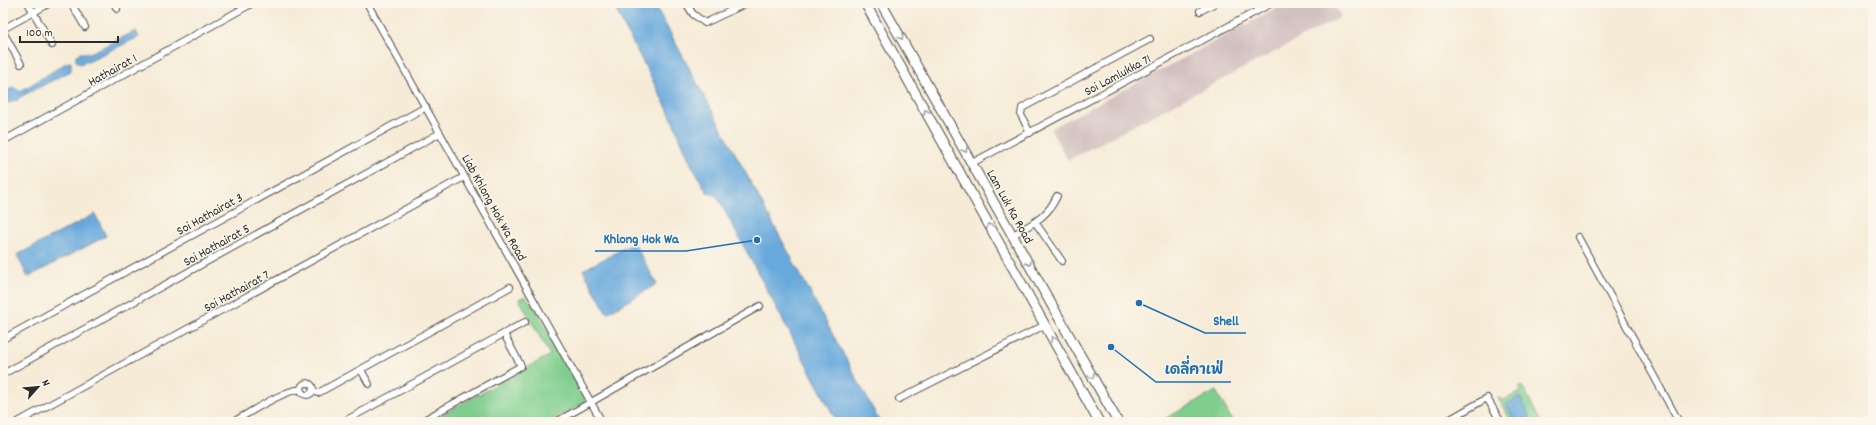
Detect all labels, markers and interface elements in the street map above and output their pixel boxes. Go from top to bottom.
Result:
scale bar [20,18,118,44]
text: 100 m [26,25,53,42]
one-way arrow [896,33,903,40]
street label: Hathairat 1 [85,50,141,92]
street label: Soi Lamlukka 71 [1081,51,1155,102]
one-way arrow [923,109,930,116]
one-way arrow [960,146,967,153]
street label: Liab Khlong Hok Wa Road [456,151,530,265]
street label: Lam Luk Ka Road [981,167,1037,248]
street label: Soi Hathairat 3 [174,189,247,241]
street label: Soi Hathairat 5 [180,220,254,272]
one-way arrow [986,222,994,230]
callout: Khlong Hok Wa [595,225,686,251]
text: Khlong Hok Wa [603,230,680,250]
one-way arrow [1024,259,1031,266]
street label: Soi Hathairat 7 [201,266,274,318]
callout: Shell [1205,307,1246,333]
text: Shell [1213,312,1239,332]
one-way arrow [1050,336,1057,343]
text: เดลี่คาเฟ่ [1165,355,1223,381]
callout: เดลี่คาเฟ่ [1156,356,1231,382]
north arrow [18,367,58,407]
one-way arrow [1088,372,1095,379]
text: N [37,377,54,390]

